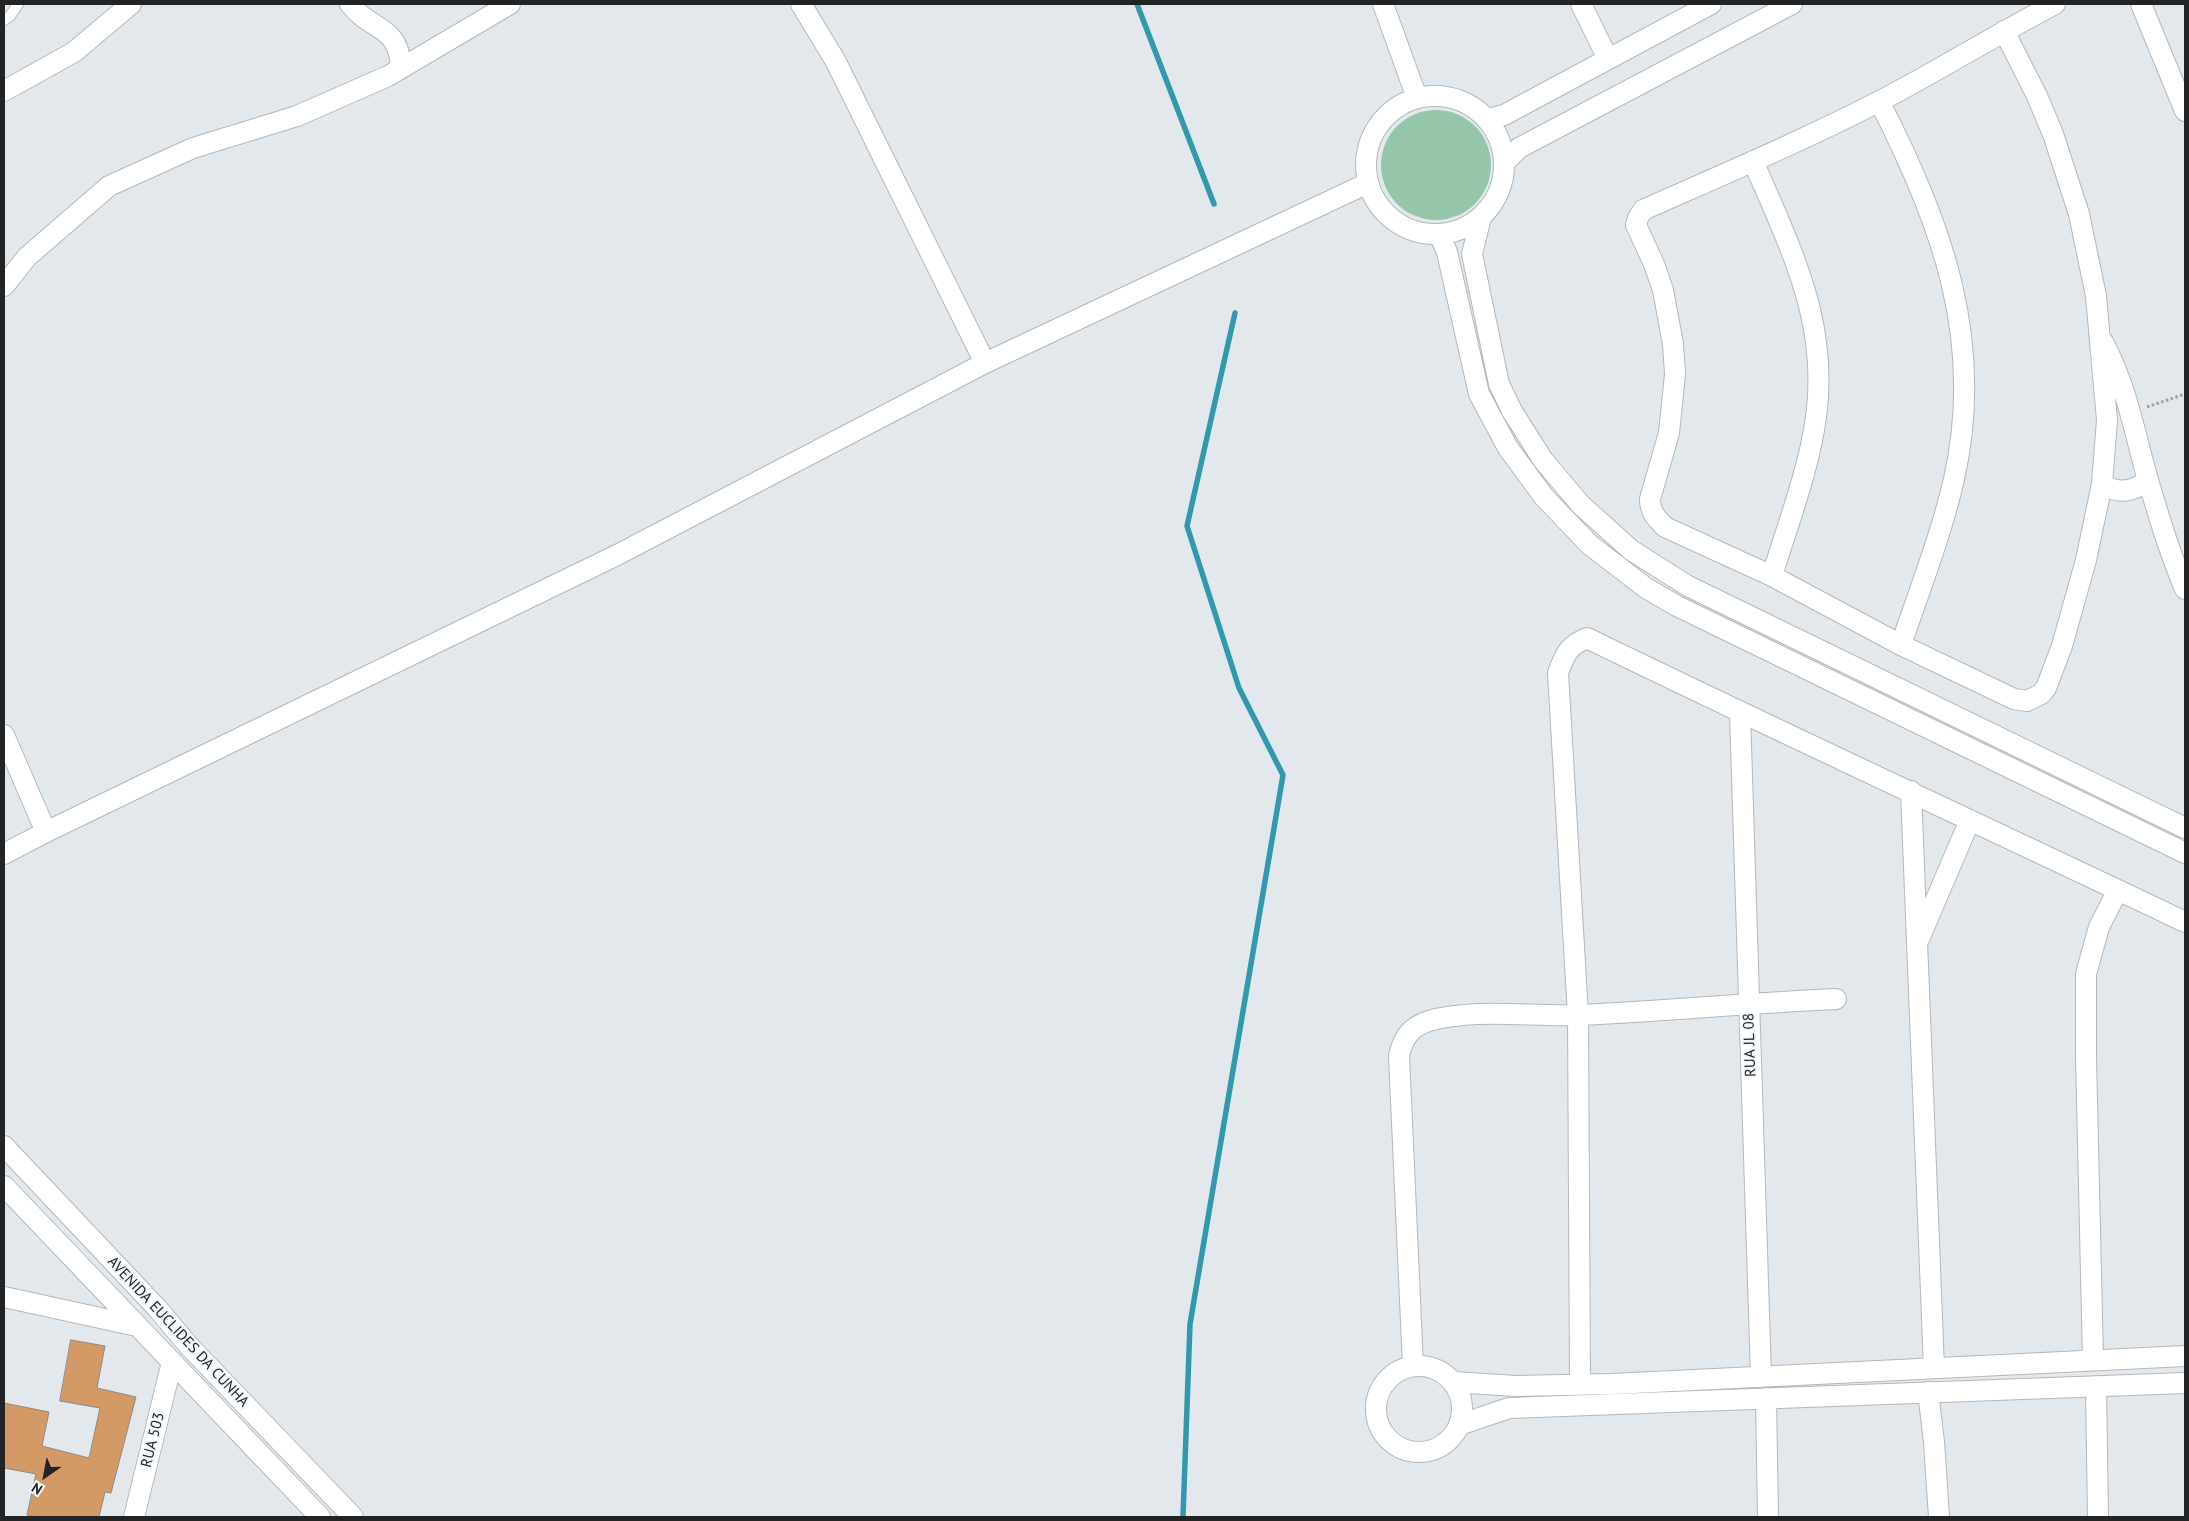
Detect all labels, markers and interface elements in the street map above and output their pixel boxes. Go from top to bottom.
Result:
street label: RUA JL 08 [1740,1013,1760,1077]
street label: AVENIDA EUCLIDES DA CUNHA [104,1253,252,1411]
street label: RUA 503 [137,1411,169,1469]
north arrow [20,1451,70,1501]
text: N [28,1479,46,1499]

